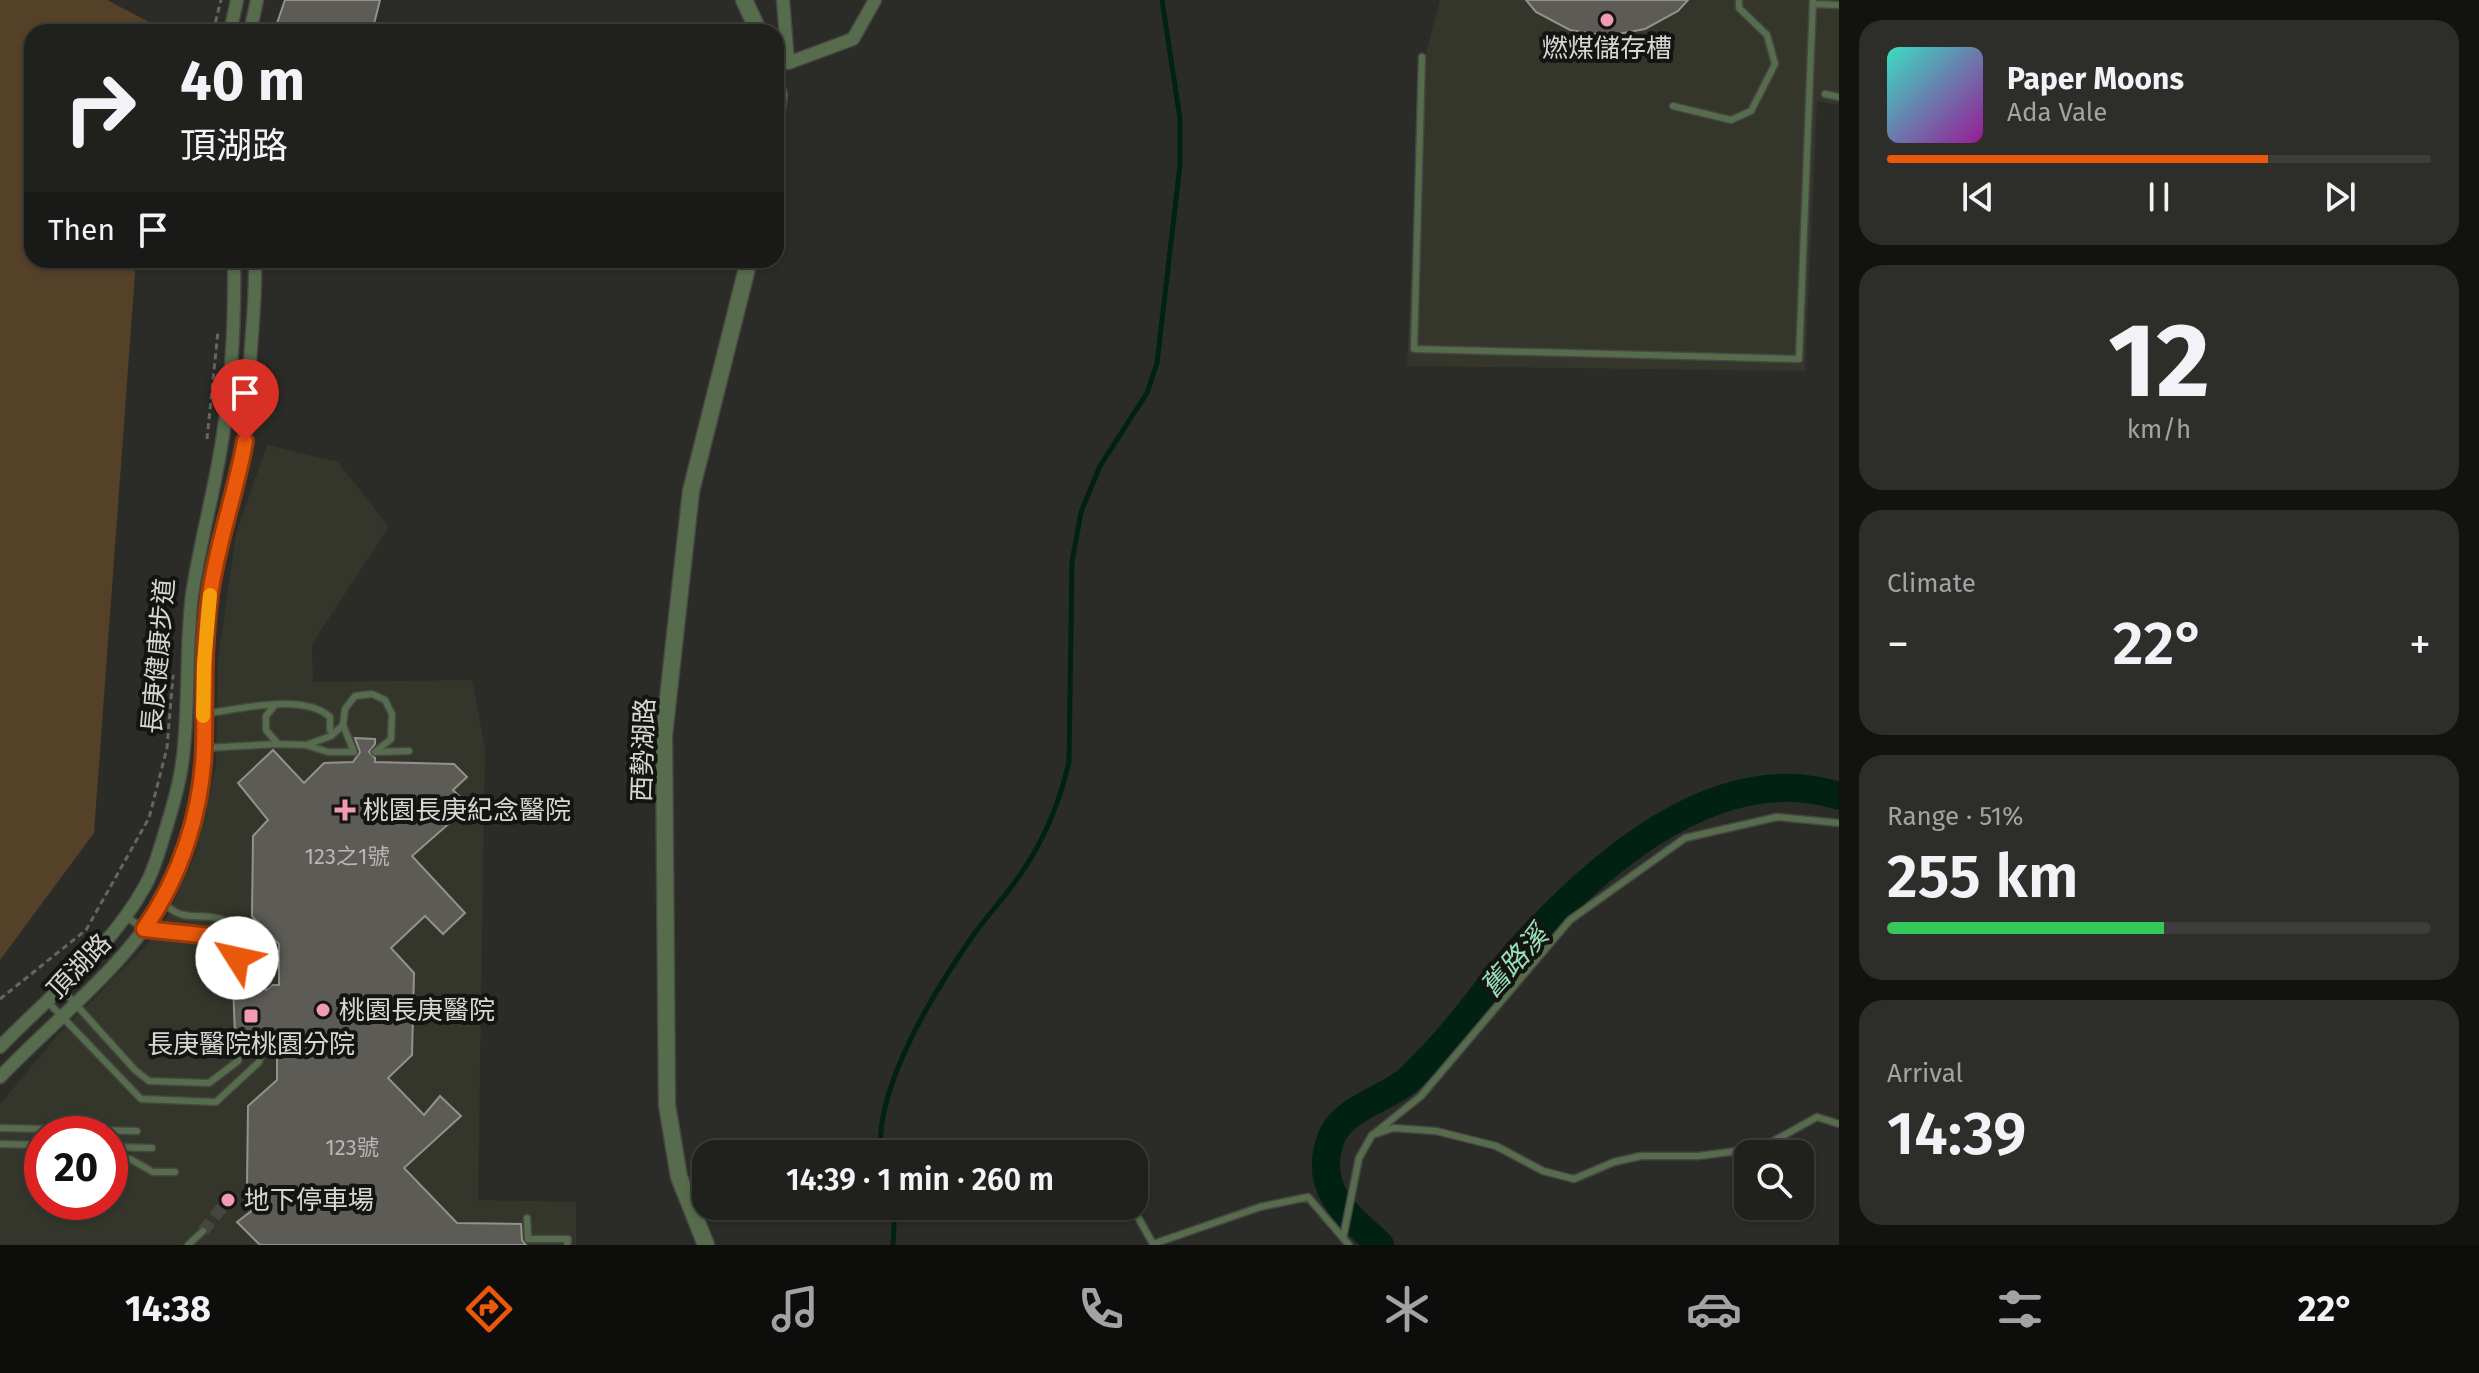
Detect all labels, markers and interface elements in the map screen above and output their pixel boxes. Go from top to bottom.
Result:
marker: 燃煤儲存槽 [1598,11,1616,29]
place label: 燃煤儲存槽 [1542,33,1672,64]
text: 40 m [180,48,305,115]
icon: right [48,56,152,160]
text: Paper Moons [2007,61,2184,97]
text: Ada Vale [2007,97,2107,128]
text: 頂湖路 [180,124,288,168]
icon: previous [1956,175,2000,219]
icon: pause [2137,175,2181,219]
icon: next [2318,175,2362,219]
icon: arrive [131,208,175,252]
text: Then [48,212,115,248]
text: 12 [2108,299,2210,424]
pin [211,359,279,441]
icon: arrive [223,371,267,415]
text: km/h [2127,414,2191,445]
text: Climate [1887,568,1976,599]
street label: 長庚健康步道 [136,577,181,735]
text: 22° [2113,608,2205,680]
text: − [1887,618,1909,671]
text: + [2409,618,2431,671]
street label: 西勢湖路 [626,698,661,803]
place label: 桃園長庚紀念醫院 [363,795,571,826]
marker: 桃園長庚紀念醫院 [334,799,356,821]
text: Range · 51% [1887,801,2024,832]
text: 255 km [1887,841,2079,913]
house number: 123之1號 [305,843,389,870]
position arrow [195,916,279,1000]
water label: 舊路溪 [1474,916,1557,1004]
street label: 頂湖路 [41,928,118,1005]
place label: 桃園長庚醫院 [339,995,495,1026]
marker: 桃園長庚醫院 [314,1001,332,1019]
marker: 長庚醫院桃園分院 [242,1007,260,1025]
place label: 長庚醫院桃園分院 [147,1029,355,1060]
text: Arrival [1887,1058,1963,1089]
text: 14:39 [1887,1098,2026,1170]
speed limit sign: 20 [24,1116,128,1220]
house number: 123號 [325,1134,379,1161]
map controls [1734,1140,1814,1220]
button: search [1734,1140,1814,1220]
text: 14:39 · 1 min · 260 m [786,1162,1054,1198]
place label: 地下停車場 [244,1185,374,1216]
marker: 地下停車場 [219,1191,237,1209]
icon: directions [461,1281,517,1337]
icon: music [767,1281,823,1337]
icon: phone [1073,1281,1129,1337]
icon: climate [1379,1281,1435,1337]
icon: car [1686,1281,1742,1337]
icon: filters [1992,1281,2048,1337]
text: 14:38 [125,1287,211,1331]
text: 22° [2298,1287,2354,1331]

